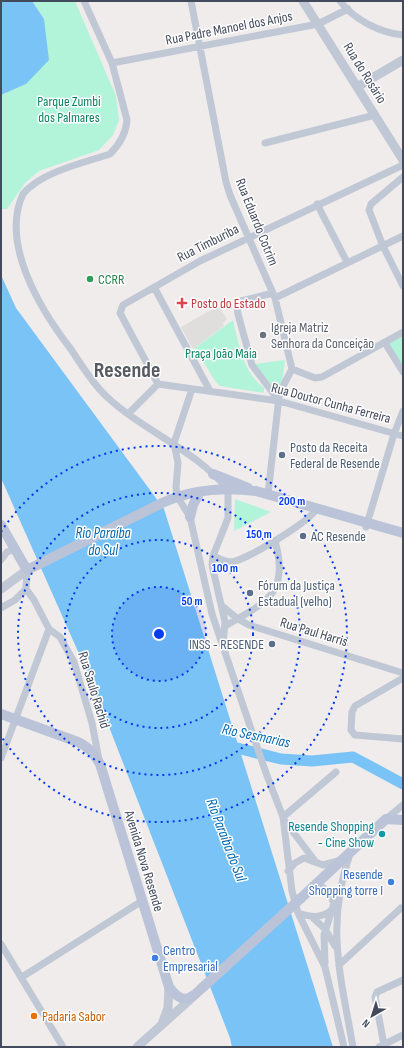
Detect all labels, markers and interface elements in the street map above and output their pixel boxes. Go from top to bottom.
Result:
street label: Rua Padre Manoel dos Anjos [164,7,294,49]
street label: Rua do Rosário [340,39,391,107]
park label: Parque Zumbi dos Palmares [37,93,101,126]
street label: Rua Eduardo Cotrim [232,176,282,268]
street label: Rua Timburiba [174,220,242,266]
place label: CCRR [98,271,125,288]
marker: CCRR [85,274,95,284]
place label: Posto do Estado [191,295,266,312]
marker: Posto do Estado [176,297,188,309]
place label: Igreja Matriz Senhora da Conceição [271,319,374,352]
marker: Igreja Matriz Senhora da Conceição [258,330,268,340]
park label: Praça João Maia [185,345,257,362]
district label: Resende [94,357,160,384]
street label: Rua Doutor Cunha Ferreira [269,379,393,427]
place label: Posto da Receita Federal de Resende [290,439,380,472]
marker: Posto da Receita Federal de Resende [277,450,287,460]
text: 200 m [279,494,305,509]
water label: Rio Paraíba do Sul [75,524,131,560]
text: 150 m [246,527,272,542]
place label: AC Resende [310,528,366,545]
marker: AC Resende [298,531,308,541]
text: 100 m [212,561,238,576]
place label: Fórum da Justiça Estadual (velho) [258,577,335,610]
marker: Fórum da Justiça Estadual (velho) [245,588,255,598]
text: 50 m [182,594,202,609]
street label: Rua Paul Harris [278,614,350,650]
centre of rings [152,627,166,641]
place label: INSS - RESENDE [189,636,264,653]
marker: INSS - RESENDE [267,639,277,649]
street label: Rua Saulo Rachid [74,649,114,731]
water label: Rio Sesmarias [220,720,293,753]
water label: Rio Paraíba do Sul [201,796,251,885]
street label: Avenida Nova Resende [120,808,167,913]
place label: Resende Shopping - Cine Show [288,818,374,851]
marker: Resende Shopping - Cine Show [377,829,387,839]
place label: Resende Shopping torre I [309,866,383,899]
marker: Resende Shopping torre I [386,877,396,887]
place label: Centro Empresarial [163,942,218,975]
marker: Centro Empresarial [150,953,160,963]
north arrow [352,996,392,1036]
place label: Padaria Sabor [42,1008,106,1025]
marker: Padaria Sabor [29,1011,39,1021]
text: N [360,1016,372,1030]

